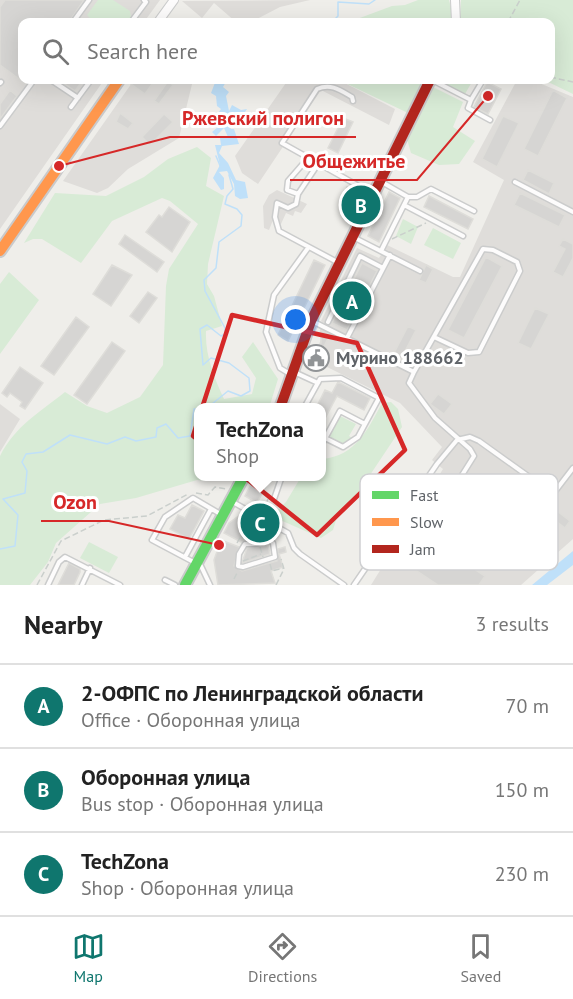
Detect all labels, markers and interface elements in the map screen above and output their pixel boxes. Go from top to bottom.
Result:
search box [18,18,555,84]
icon: search [39,35,72,68]
text: Search here [87,37,198,65]
callout: Ржевский полигон [170,99,356,137]
text: Ржевский полигон [182,105,344,131]
callout: Общежитье [290,142,417,180]
text: Общежитье [303,148,405,174]
pin: B [342,182,380,228]
pin: A [332,278,372,324]
your location [281,305,310,334]
public building icon: Мурино 188662 [301,343,331,373]
place label: Мурино 188662 [336,346,464,369]
popup [194,403,326,481]
text: TechZona [216,415,304,443]
text: Shop [216,443,259,469]
legend [360,474,558,570]
callout: Ozon [41,483,109,521]
text: Fast [410,485,439,505]
text: Ozon [53,489,97,515]
pin: C [240,500,280,546]
text: Slow [410,512,444,532]
text: Jam [409,539,436,559]
text: Nearby [24,608,102,641]
text: 3 results [476,611,549,637]
text: 2-ОФПС по Ленинградской области [81,679,424,707]
text: A [37,693,50,719]
text: 70 m [506,693,549,719]
text: Office · Оборонная улица [81,707,301,733]
text: Оборонная улица [81,763,250,791]
text: B [38,777,49,803]
text: 150 m [495,777,549,803]
text: Bus stop · Оборонная улица [81,791,324,817]
text: TechZona [81,847,169,875]
text: C [38,861,49,887]
text: 230 m [495,861,549,887]
text: Shop · Оборонная улица [81,875,294,901]
tab: Map [72,930,105,986]
tab: Directions [248,930,317,986]
tab: Saved [461,930,501,986]

